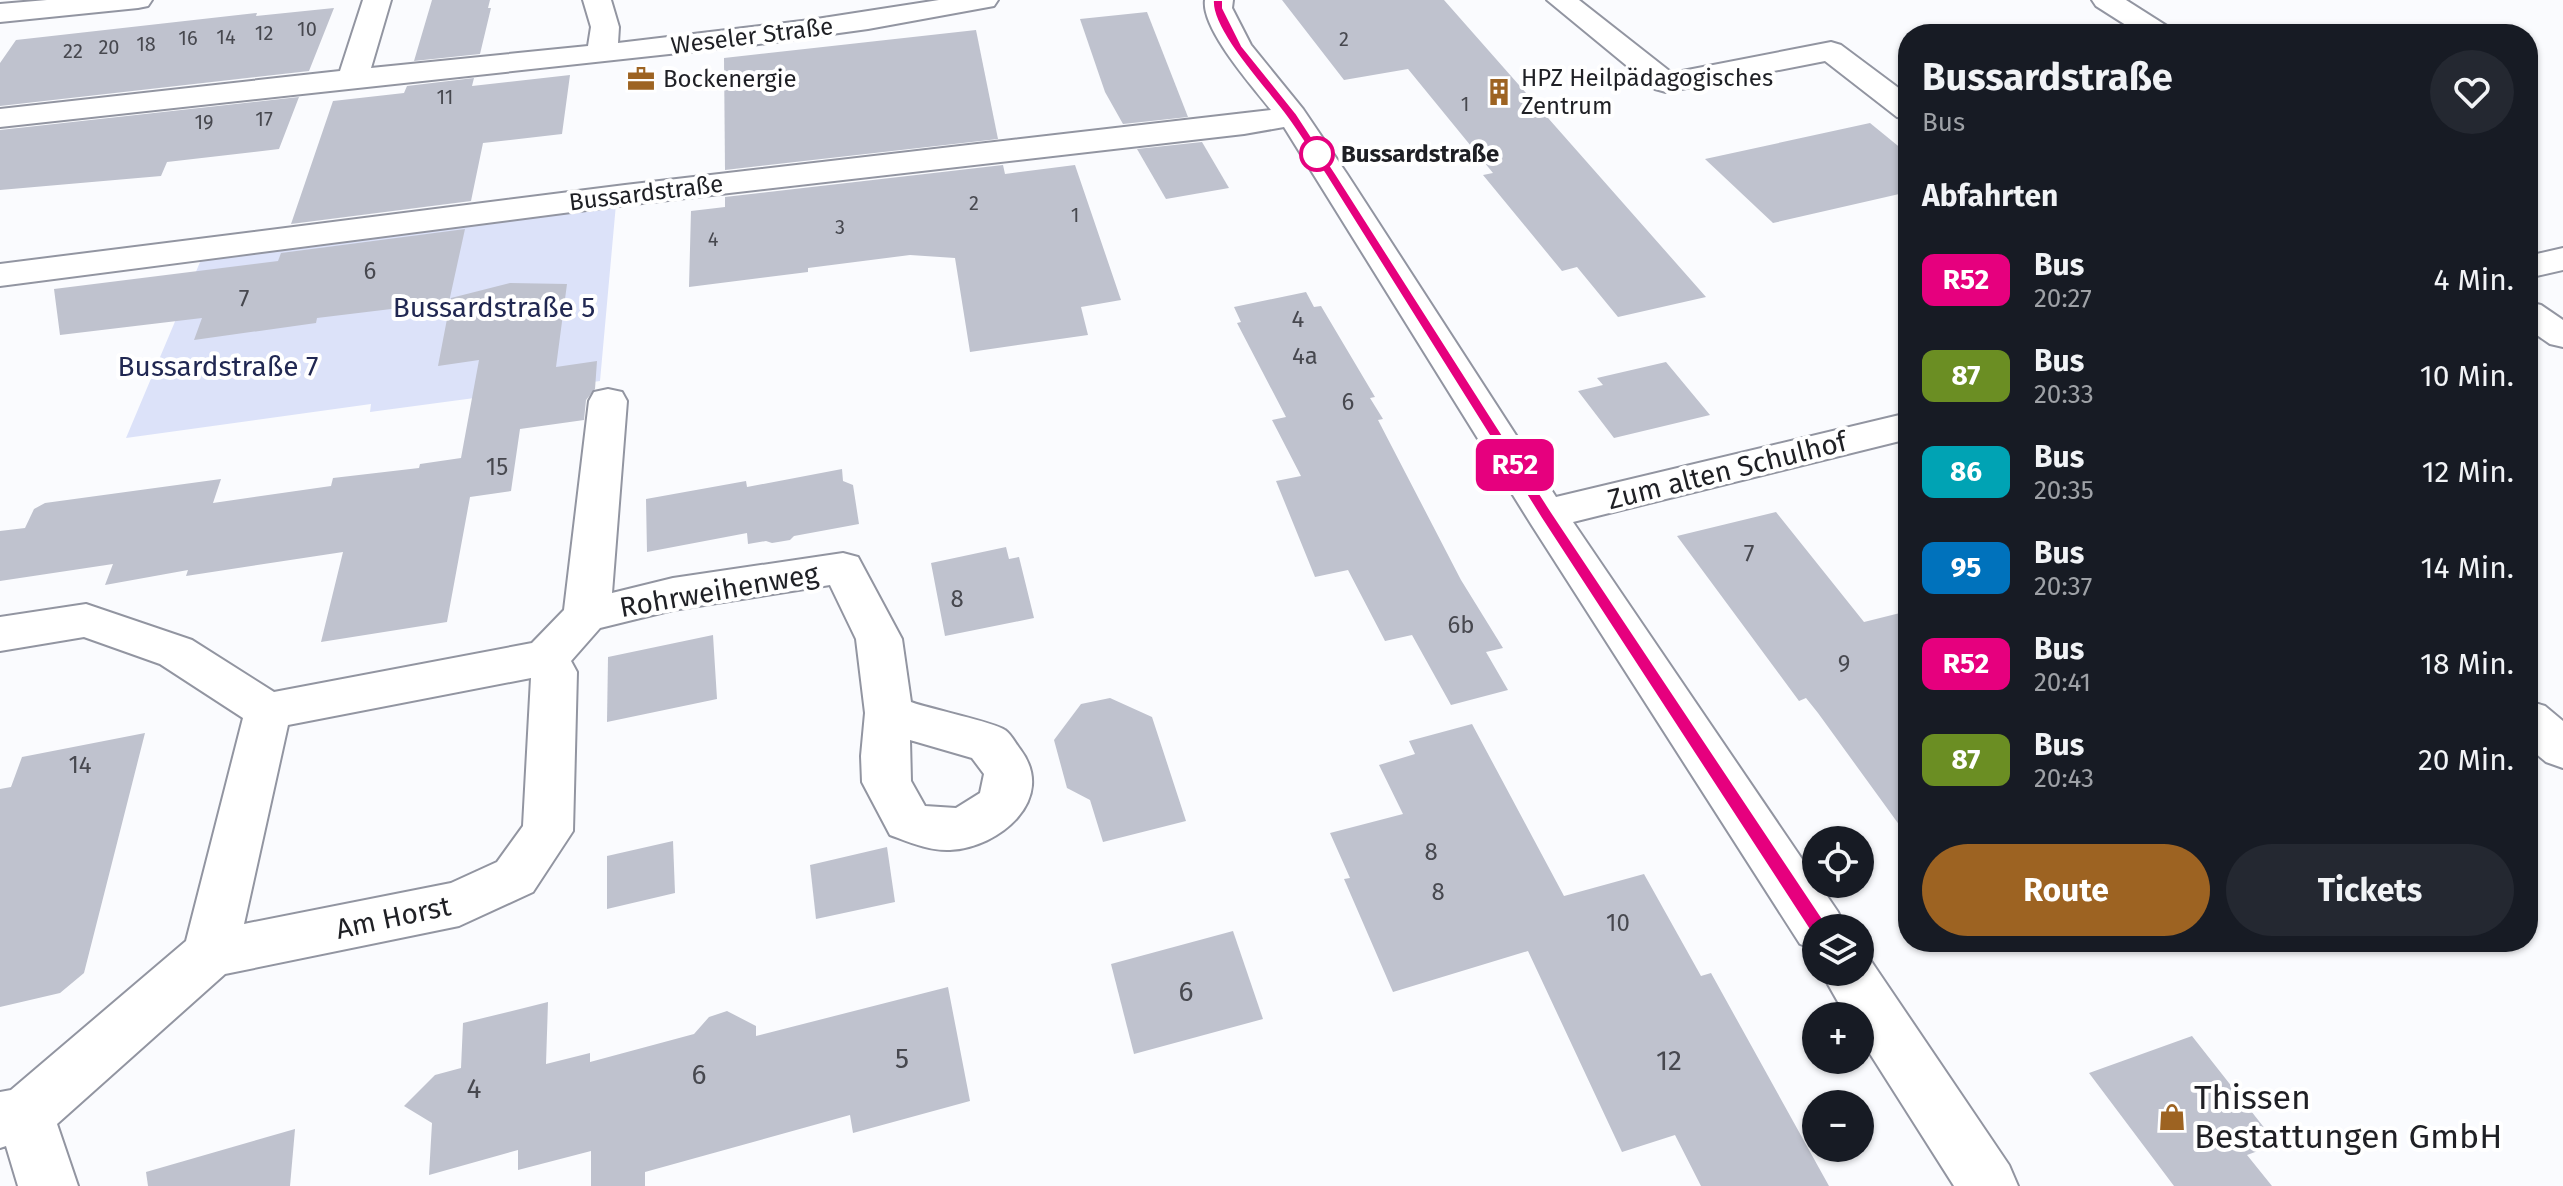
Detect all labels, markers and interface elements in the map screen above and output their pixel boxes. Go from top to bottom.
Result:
street label: Weseler Straße [669,12,835,60]
house number: 10 [297,17,317,41]
house number: 12 [255,21,273,45]
house number: 14 [216,25,236,49]
house number: 16 [178,26,198,50]
house number: 2 [1339,27,1349,51]
house number: 18 [136,32,156,56]
house number: 20 [98,35,120,59]
house number: 22 [63,39,83,63]
button: heart [2430,50,2514,134]
text: Bussardstraße [1922,54,2173,100]
office icon: Bockenergie [626,64,656,94]
place label: HPZ Heilpädagogisches Zentrum [1521,64,1773,120]
place label: Bockenergie [663,65,797,93]
building icon: HPZ Heilpädagogisches Zentrum [1484,77,1514,107]
house number: 11 [436,85,454,109]
house number: 1 [1461,92,1469,116]
house number: 17 [255,107,273,131]
text: Bus [1922,107,1965,138]
house number: 19 [194,110,214,134]
marker: Bussardstraße [1300,137,1334,171]
place label: Bussardstraße [1341,140,1499,168]
street label: Bussardstraße [567,170,725,216]
text: Abfahrten [1922,178,2058,214]
house number: 2 [969,191,979,215]
house number: 1 [1071,203,1079,227]
house number: 3 [835,215,845,239]
house number: 4 [708,227,719,251]
text: Bus [2034,247,2084,283]
house number: 6 [364,257,376,285]
text: 4 Min. [2434,262,2514,298]
text: R52 [1943,263,1989,296]
text: 20:27 [2034,283,2092,314]
house number: 7 [239,285,249,313]
park label: Bussardstraße 5 [393,291,595,324]
house number: 4 [1292,305,1305,333]
house number: 4a [1292,342,1318,370]
text: Bus [2034,343,2084,379]
park label: Bussardstraße 7 [118,350,318,383]
text: 10 Min. [2420,358,2514,394]
text: 87 [1952,359,1980,392]
text: 20:33 [2034,379,2094,410]
house number: 6 [1342,388,1354,416]
street label: Zum alten Schulhof [1604,424,1853,516]
line badge: R52 [1469,439,1561,491]
text: Bus [2034,439,2084,475]
text: R52 [1492,448,1538,481]
house number: 15 [486,453,508,481]
text: 12 Min. [2422,454,2514,490]
text: 86 [1950,455,1982,488]
text: 20:35 [2034,475,2094,506]
text: Bus [2034,535,2084,571]
house number: 7 [1744,540,1754,568]
text: 14 Min. [2421,550,2514,586]
text: 95 [1951,551,1981,584]
street label: Rohrweihenweg [617,557,822,624]
text: 20:37 [2034,571,2092,602]
house number: 8 [950,585,964,613]
house number: 6b [1447,611,1475,639]
text: Bus [2034,631,2084,667]
text: 18 Min. [2420,646,2514,682]
text: R52 [1943,647,1989,680]
house number: 9 [1838,650,1850,678]
text: 20:41 [2034,667,2091,698]
text: Bus [2034,727,2084,763]
text: 20 Min. [2418,742,2514,778]
text: 87 [1952,743,1980,776]
house number: 14 [68,751,92,779]
text: 20:43 [2034,763,2094,794]
map controls [1802,826,1874,1162]
button: locate [1802,826,1874,898]
house number: 8 [1424,838,1438,866]
button: Route [1922,844,2210,936]
button: Tickets [2226,844,2514,936]
house number: 8 [1431,878,1445,906]
street label: Am Horst [333,889,454,946]
house number: 10 [1606,909,1630,937]
button: layers [1802,914,1874,986]
house number: 6 [1179,975,1193,1008]
button: + [1802,1002,1874,1074]
house number: 5 [895,1042,909,1075]
house number: 12 [1656,1044,1682,1077]
house number: 6 [692,1058,706,1091]
house number: 4 [467,1072,482,1105]
place label: Thissen Bestattungen GmbH [2194,1077,2502,1157]
button: − [1802,1090,1874,1162]
shop icon: Thissen Bestattungen GmbH [2157,1102,2187,1132]

